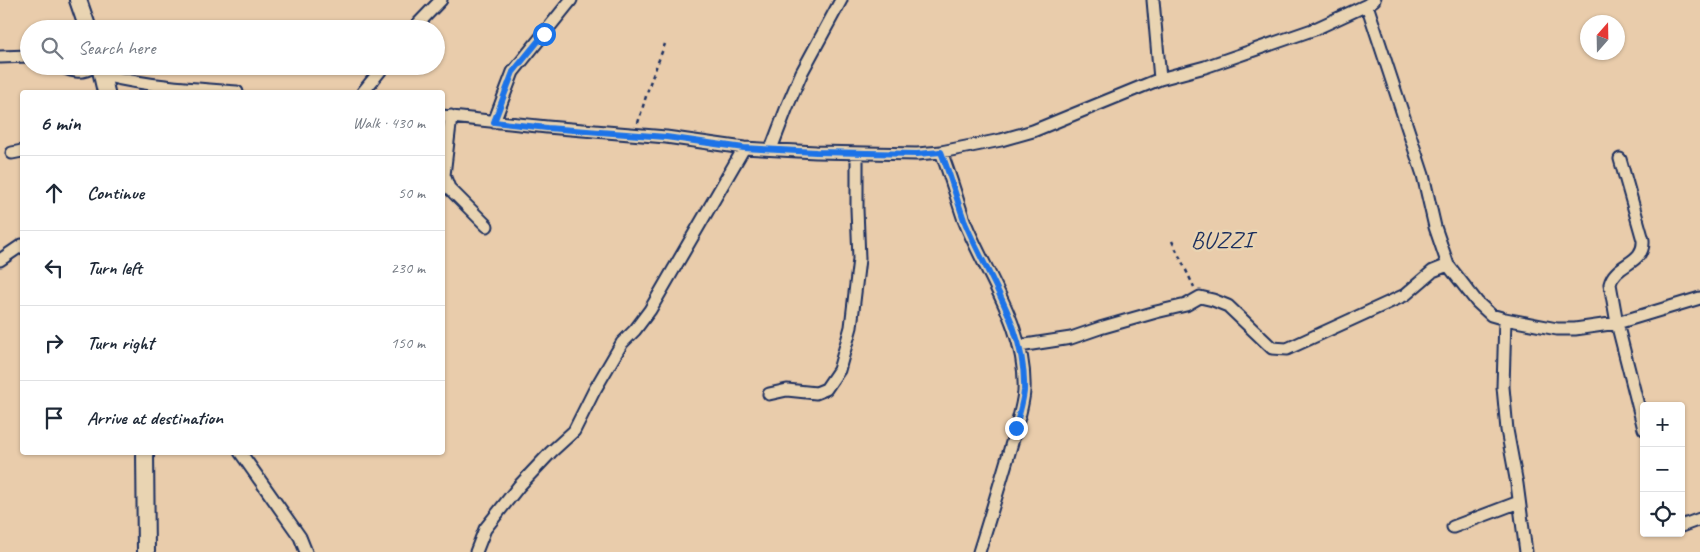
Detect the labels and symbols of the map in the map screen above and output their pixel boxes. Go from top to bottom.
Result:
north arrow [1580,15,1625,60]
route start [533,23,556,46]
district label: BUZZI [1191,225,1258,255]
route end [1005,417,1028,440]

